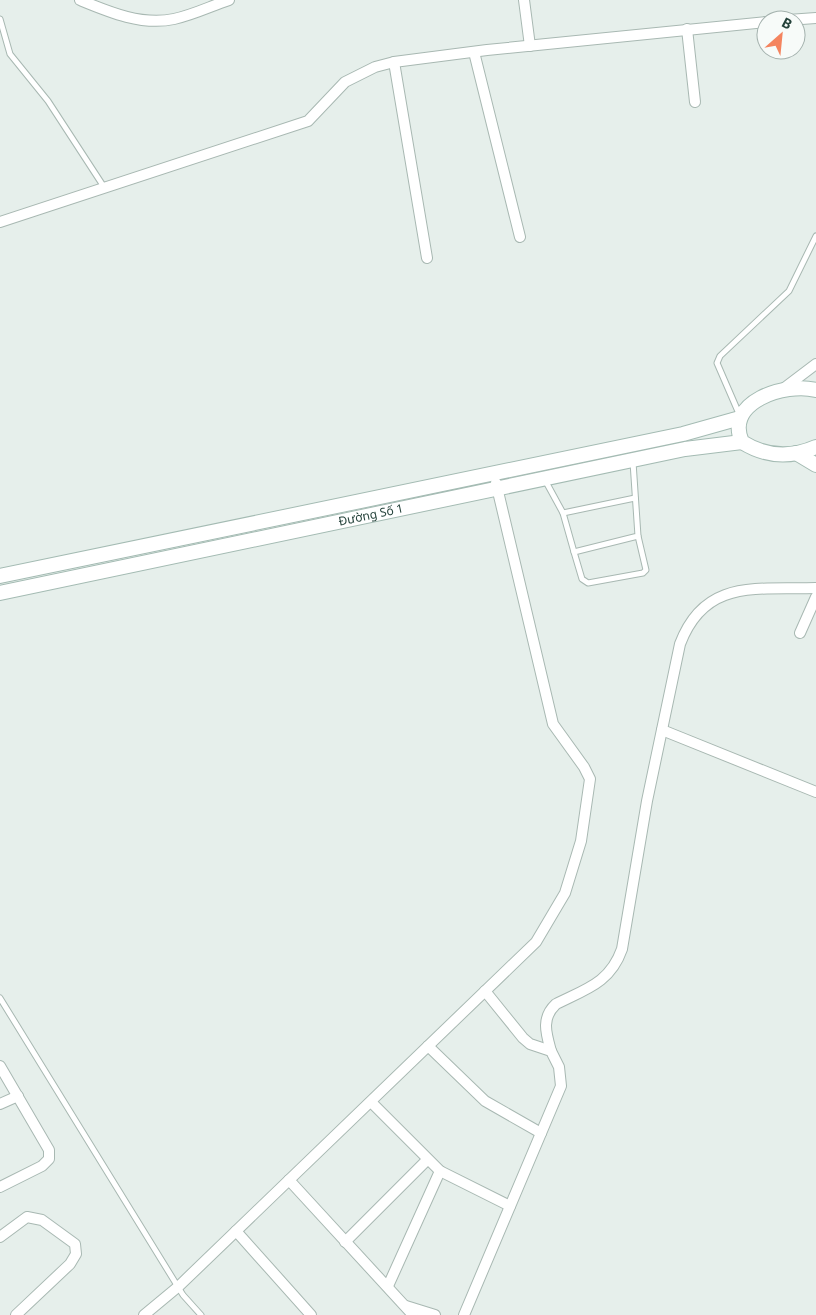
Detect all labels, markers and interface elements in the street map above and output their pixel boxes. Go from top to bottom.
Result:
north arrow [756,10,806,60]
text: B [779,12,796,34]
street label: Đường Số 1 [337,499,405,530]

